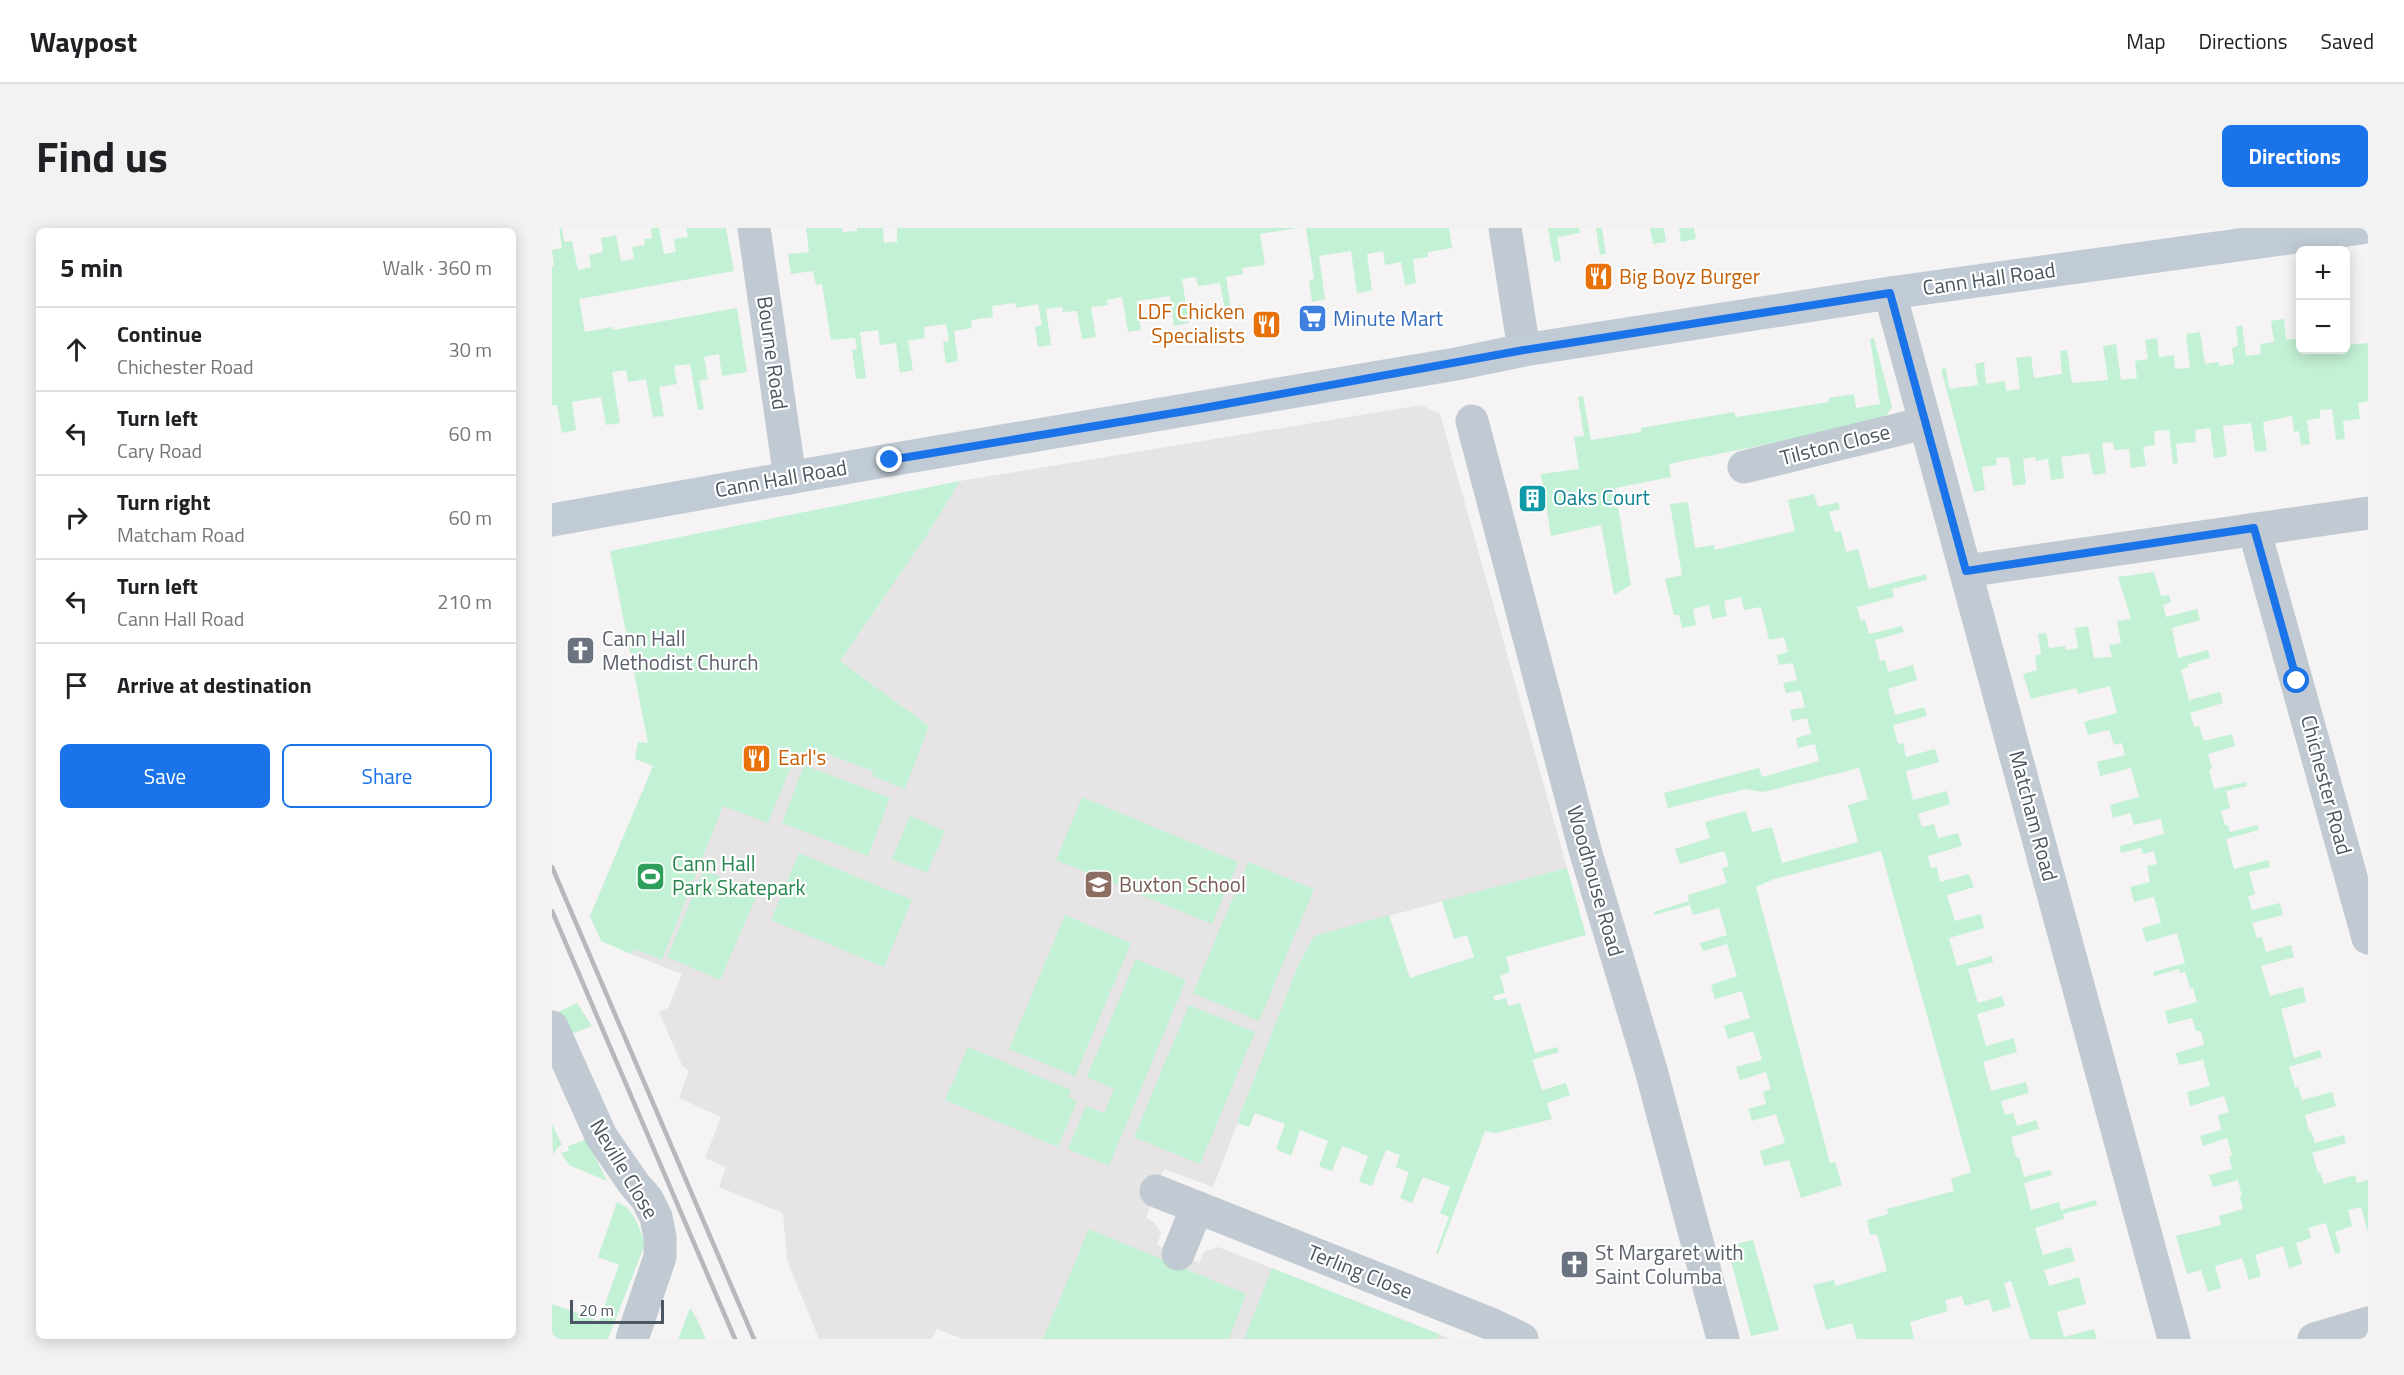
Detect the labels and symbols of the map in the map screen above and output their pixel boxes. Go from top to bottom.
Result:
street label: Cann Hall Road [1920,253,2057,303]
place label: Big Boyz Burger [1619,260,1760,292]
restaurant icon: Big Boyz Burger [1582,261,1614,293]
street label: Bourne Road [749,294,797,412]
place label: LDF Chicken Specialists [1138,295,1245,351]
place label: Minute Mart [1333,302,1444,334]
supermarket icon: Minute Mart [1296,303,1328,335]
restaurant icon: LDF Chicken Specialists [1250,308,1282,340]
street label: Tilston Close [1776,415,1893,473]
route end [876,446,902,472]
street label: Cann Hall Road [712,451,849,505]
place label: Oaks Court [1553,481,1651,513]
building icon: Oaks Court [1516,482,1548,514]
place label: Cann Hall Methodist Church [602,622,759,678]
church icon: Cann Hall Methodist Church [565,635,597,667]
route start [2283,667,2309,693]
street label: Chichester Road [2293,711,2361,858]
place label: Earl's [778,741,826,773]
restaurant icon: Earl's [741,742,773,774]
street label: Matcham Road [2001,747,2067,885]
street label: Woodhouse Road [1559,802,1633,960]
place label: Cann Hall Park Skatepark [672,847,806,903]
sports icon: Cann Hall Park Skatepark [635,860,667,892]
place label: Buxton School [1119,868,1246,900]
school or university icon: Buxton School [1082,869,1114,901]
street label: Neville Close [582,1112,667,1225]
street label: Terling Close [1303,1235,1418,1307]
place label: St Margaret with Saint Columba [1595,1236,1744,1292]
church icon: St Margaret with Saint Columba [1558,1249,1590,1281]
scale bar [570,1297,664,1324]

